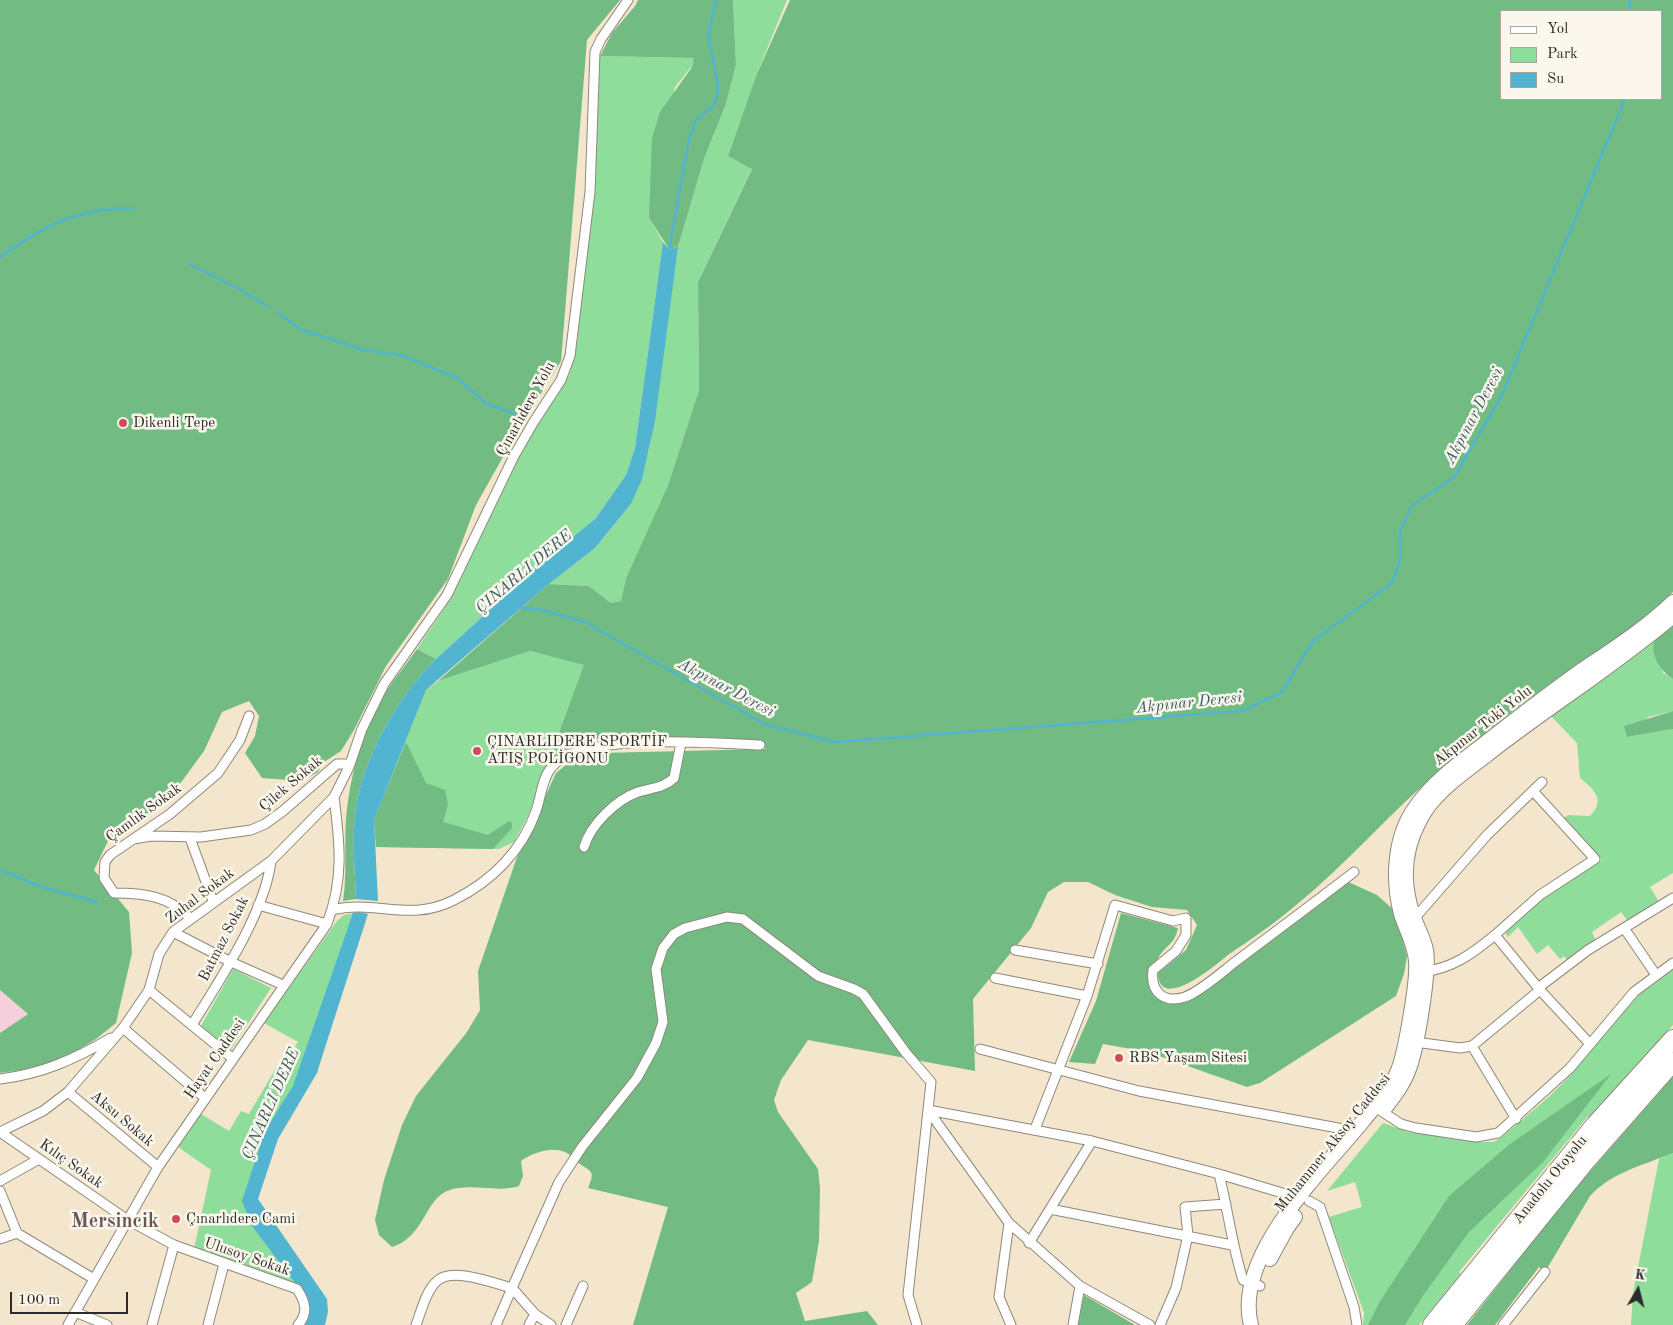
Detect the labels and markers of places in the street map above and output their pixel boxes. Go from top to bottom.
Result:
place label: Dikenli Tepe [133,414,215,432]
marker: Dikenli Tepe [117,417,129,429]
place label: ÇINARLIDERE SPORTİF ATIŞ POLİGONU [487,733,667,768]
marker: ÇINARLIDERE SPORTİF ATIŞ POLİGONU [471,745,483,757]
place label: RBS Yaşam Sitesi [1129,1049,1247,1067]
marker: RBS Yaşam Sitesi [1113,1052,1125,1064]
place label: Çınarlıdere Cami [186,1210,295,1228]
marker: Çınarlıdere Cami [170,1213,182,1225]

